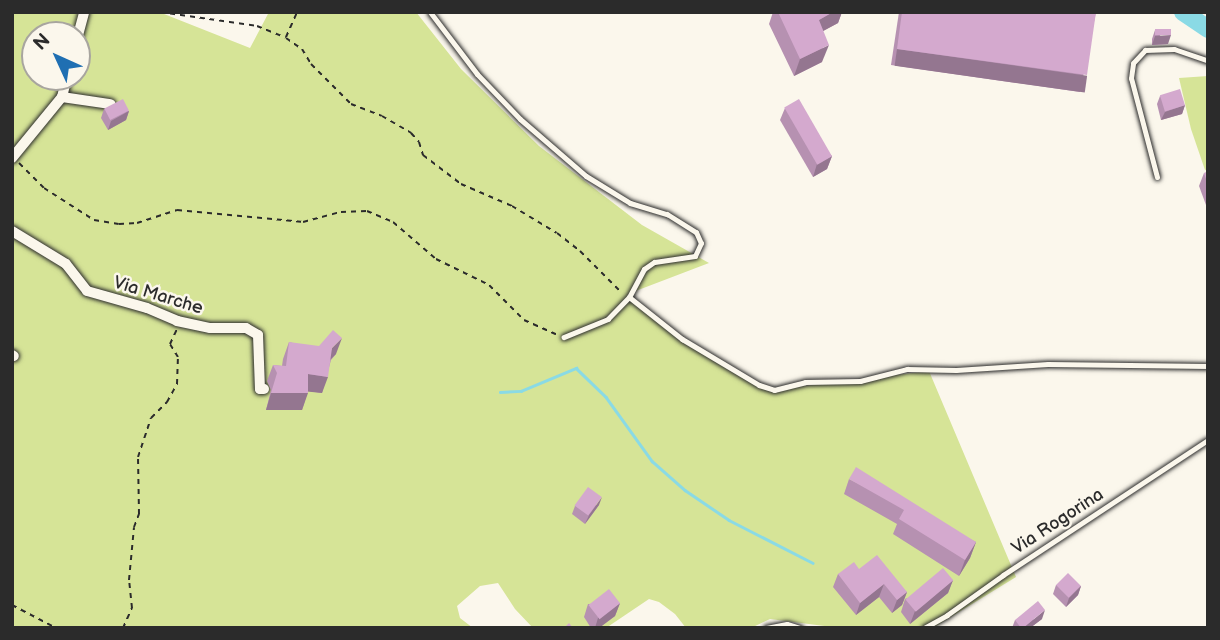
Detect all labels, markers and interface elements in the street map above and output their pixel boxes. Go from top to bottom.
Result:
north arrow [21,21,91,91]
text: N [29,29,55,55]
street label: Via Marche [111,272,205,320]
street label: Via Rogorina [1008,484,1108,560]

